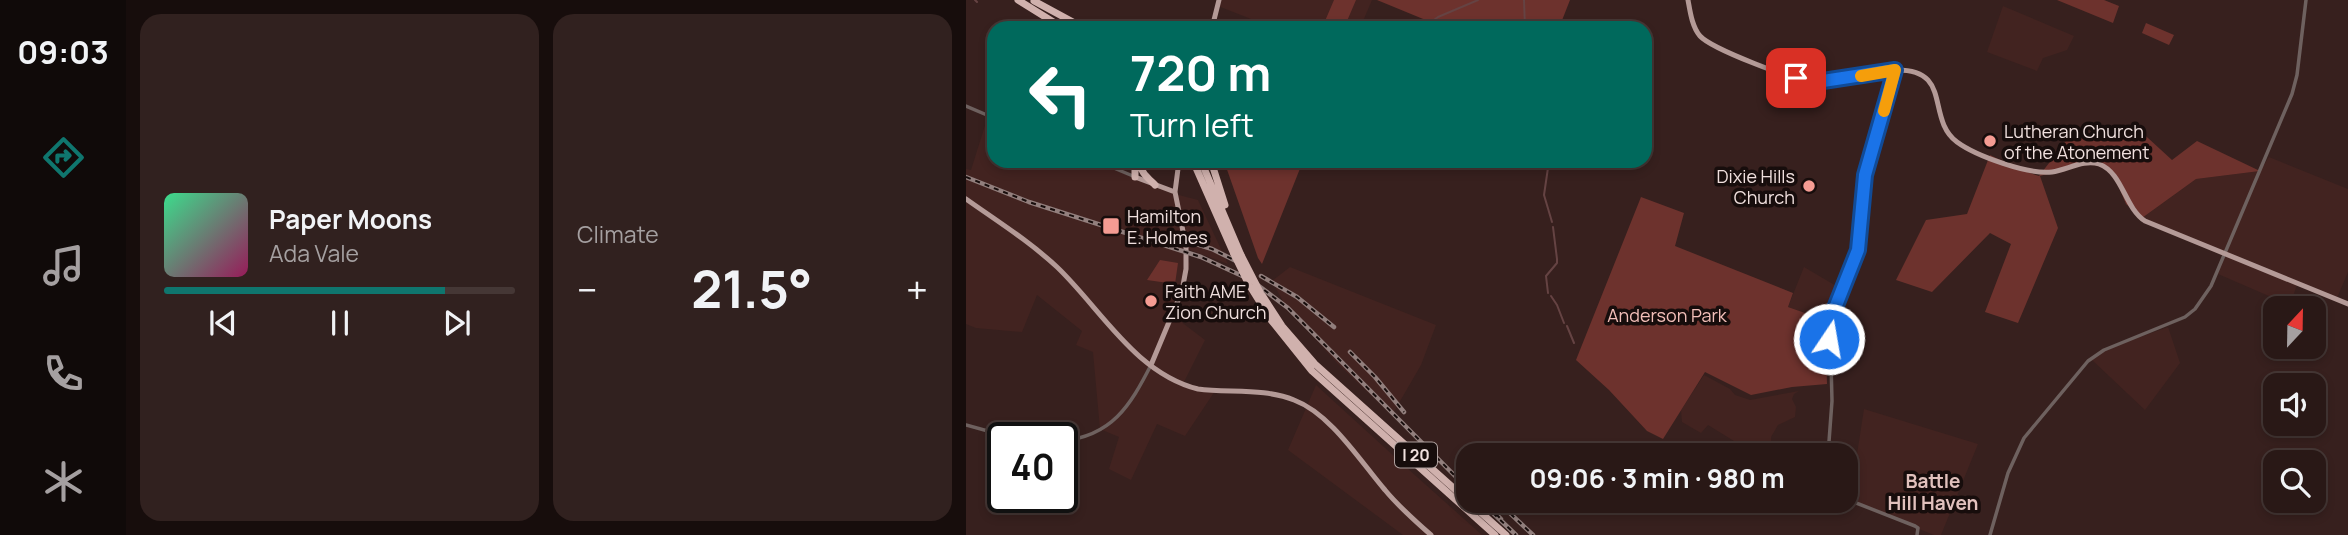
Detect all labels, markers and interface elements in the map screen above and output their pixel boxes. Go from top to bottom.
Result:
text: 09:03 [17,30,109,74]
text: 720 m [1130,39,1271,106]
pin [1766,48,1826,108]
icon: left [1015,49,1106,140]
icon: arrive [1777,59,1815,97]
text: Turn left [1130,103,1254,147]
place label: Lutheran Church of the Atonement [2004,119,2149,164]
icon: directions [39,133,88,182]
marker: Lutheran Church of the Atonement [1982,133,1998,149]
place label: Dixie Hills Church [1717,164,1795,209]
marker: Dixie Hills Church [1801,178,1817,194]
text: Paper Moons [269,201,432,237]
place label: Hamilton E. Holmes [1127,204,1208,249]
marker: Hamilton E. Holmes [1101,216,1121,236]
text: Climate [577,218,659,250]
text: Ada Vale [269,237,359,269]
icon: music [39,241,88,290]
text: 21.5° [691,253,812,324]
text: − [577,263,598,315]
text: + [906,263,928,315]
place label: Faith AME Zion Church [1165,279,1266,324]
marker: Faith AME Zion Church [1143,293,1159,309]
north arrow [2263,296,2326,359]
map controls [2263,296,2326,513]
position arrow [1792,302,1866,376]
park label: Anderson Park [1607,303,1728,327]
icon: previous [204,304,242,342]
icon: pause [321,304,359,342]
icon: next [438,304,476,342]
icon: phone [39,349,88,398]
button: sound [2263,373,2326,436]
speed limit sign: 40 [987,422,1078,513]
road number: I 20 [1395,442,1437,468]
button: search [2263,450,2326,513]
icon: climate [39,457,88,506]
text: 09:06 · 3 min · 980 m [1529,460,1785,496]
district label: Battle Hill Haven [1888,468,1978,516]

